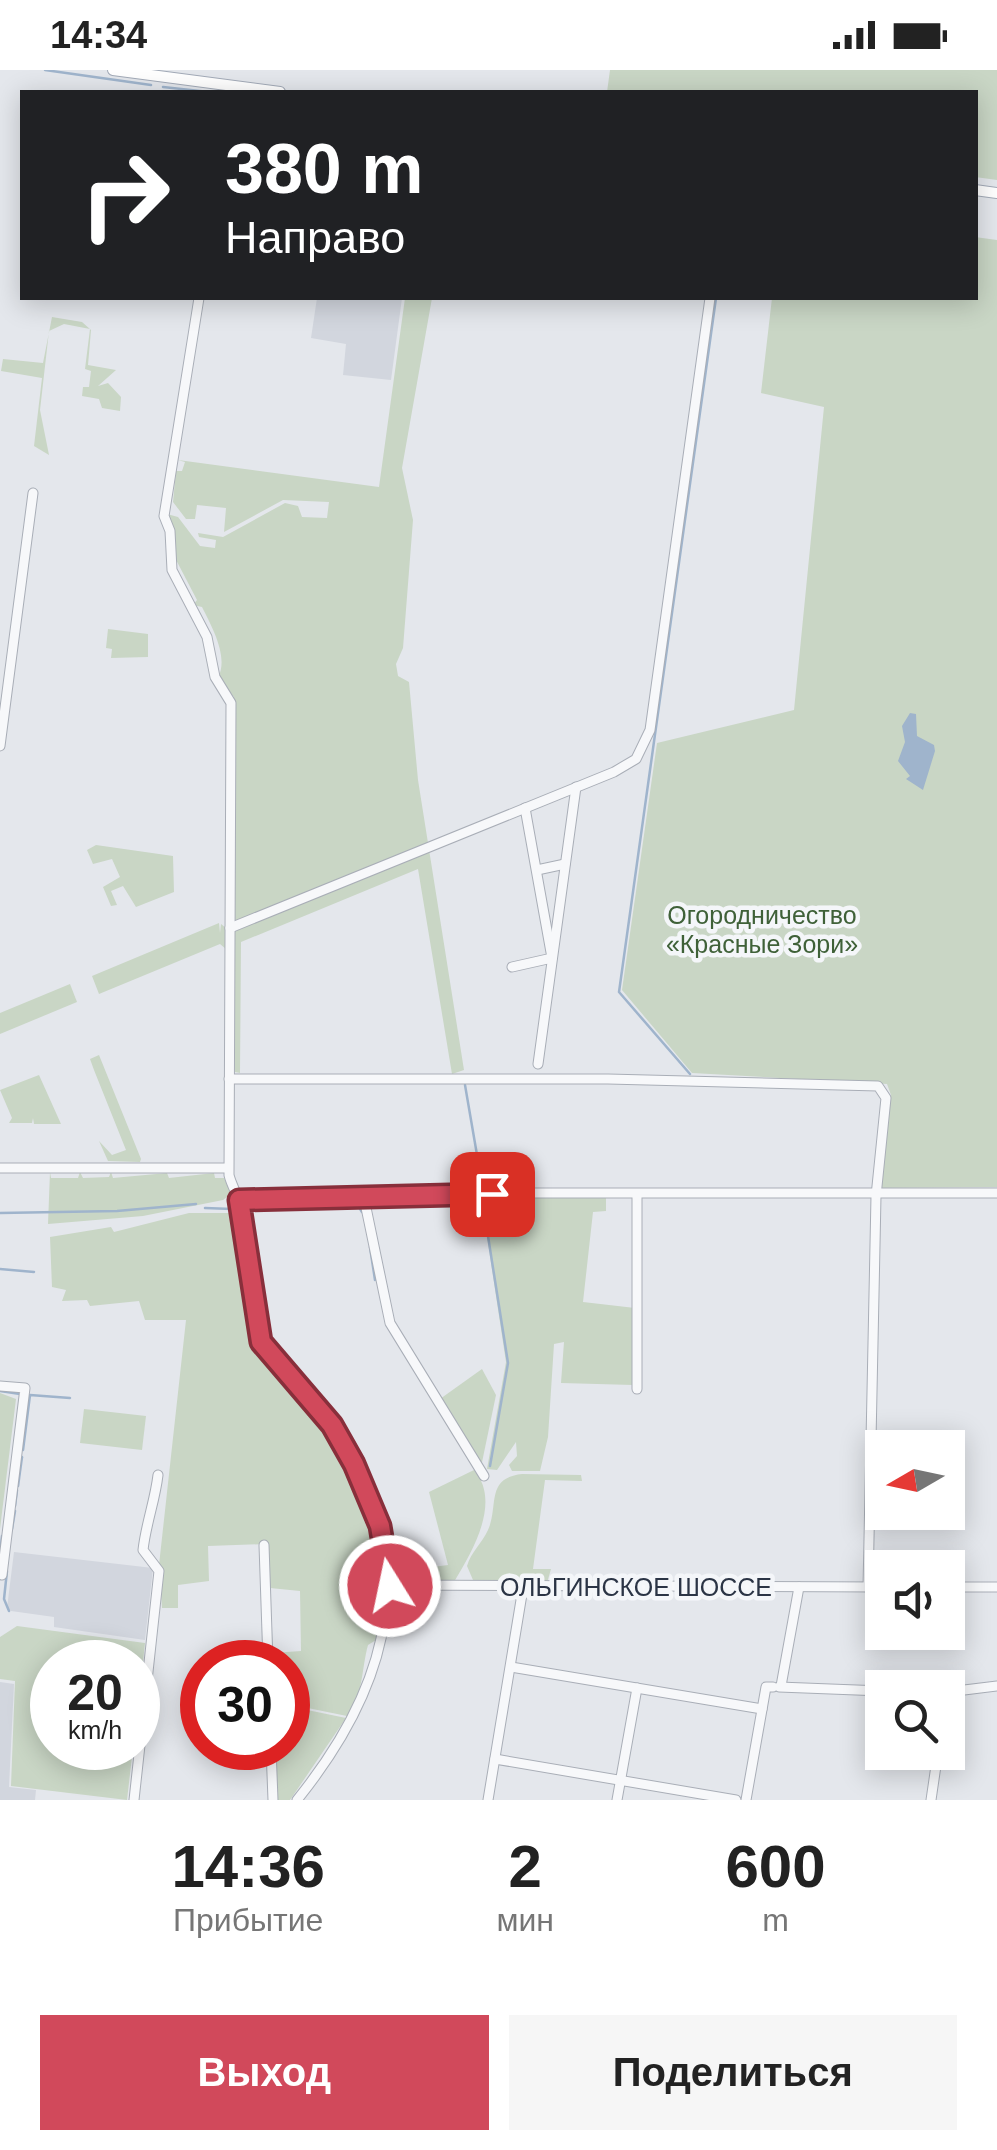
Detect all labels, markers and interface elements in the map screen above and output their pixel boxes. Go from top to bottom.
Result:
text: 14:34 [50,14,147,56]
icon: right [60,130,190,260]
text: 380 m [225,130,423,208]
text: Направо [225,212,405,263]
park label: Огородничество «Красные Зори» [666,901,858,958]
pin [450,1152,535,1237]
icon: arrive [465,1167,520,1222]
north arrow [865,1430,965,1530]
map controls [865,1430,965,1770]
position arrow [338,1534,442,1638]
button: sound [865,1550,965,1650]
street label: ОЛЬГИНСКОЕ ШОССЕ [500,1573,772,1601]
speed limit sign: 30 [180,1640,310,1770]
text: 20 [67,1665,123,1721]
button: search [865,1670,965,1770]
text: km/h [68,1716,122,1744]
text: 14:36 [171,1833,325,1900]
text: 2 [508,1833,542,1900]
text: 600 [725,1833,826,1900]
text: Прибытие [173,1902,323,1938]
text: мин [496,1902,554,1938]
text: m [762,1902,789,1938]
button: Выход [40,2015,489,2130]
button: Поделиться [509,2015,957,2130]

